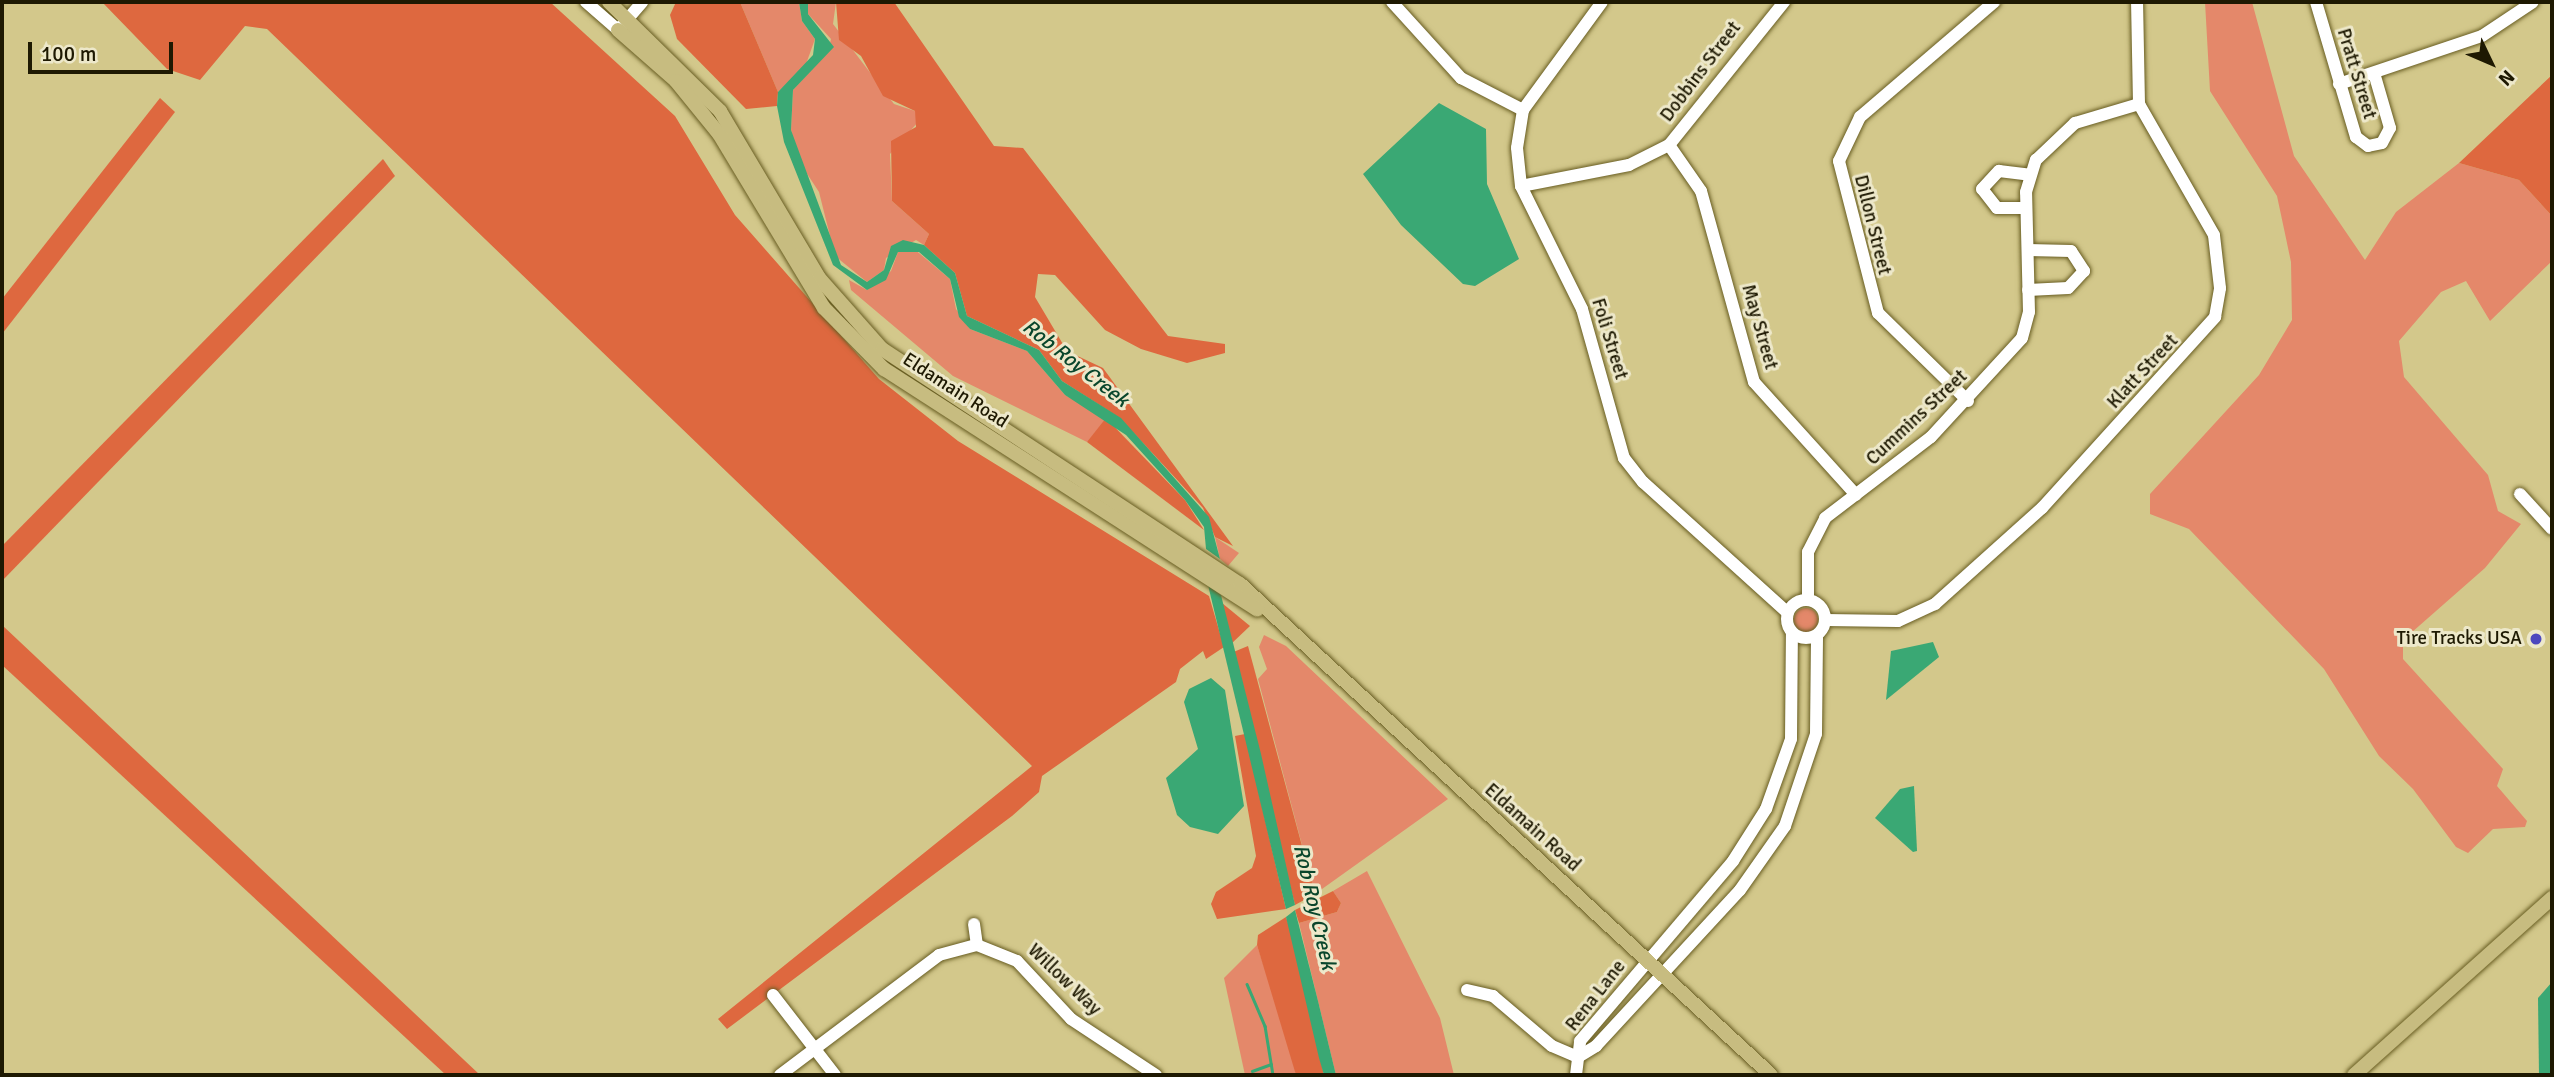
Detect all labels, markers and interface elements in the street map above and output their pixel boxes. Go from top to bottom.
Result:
street label: Dobbins Street [1656,17,1746,127]
street label: Pratt Street [2331,26,2381,122]
scale bar [32,28,177,72]
north arrow [2456,28,2526,98]
text: 100 m [41,41,96,67]
text: N [2493,64,2519,91]
street label: Dillon Street [1849,173,1895,277]
street label: May Street [1736,282,1782,372]
street label: Foli Street [1586,296,1632,382]
water label: Rob Roy Creek [1018,314,1134,412]
street label: Klatt Street [2103,330,2183,414]
street label: Eldamain Road [898,348,1012,434]
street label: Cummins Street [1862,365,1972,471]
place label: Tire Tracks USA [2396,628,2522,650]
marker: Tire Tracks USA [2528,631,2544,647]
street label: Eldamain Road [1479,779,1585,877]
water label: Rob Roy Creek [1288,842,1342,972]
street label: Willow Way [1022,939,1106,1021]
street label: Rena Lane [1561,956,1631,1036]

